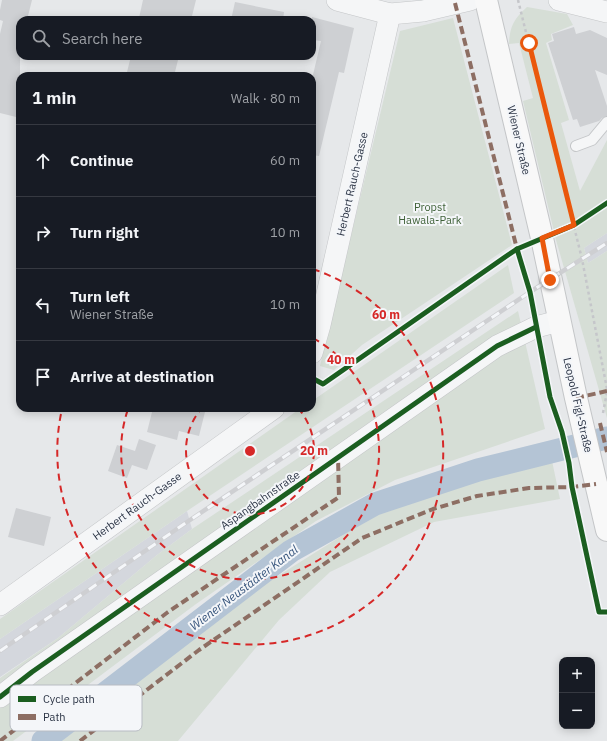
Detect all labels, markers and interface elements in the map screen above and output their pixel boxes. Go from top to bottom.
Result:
search box [16,16,316,60]
icon: search [30,27,52,49]
text: Search here [62,29,142,48]
route start [520,34,538,52]
text: 1 min [32,87,76,109]
text: Walk · 80 m [231,90,300,107]
street label: Wiener Straße [504,104,534,176]
street label: Herbert Rauch-Gasse [333,131,371,237]
icon: ahead [32,150,54,172]
text: Continue [70,151,134,170]
text: 60 m [270,152,300,169]
park label: Propst Hawala-Park [398,200,462,227]
icon: right [32,222,54,244]
text: Turn right [70,223,139,242]
text: 10 m [270,224,300,241]
route end [541,271,559,289]
text: Turn left [70,287,130,306]
icon: left [32,294,54,316]
text: 10 m [270,296,300,313]
text: Wiener Straße [70,306,154,323]
text: 60 m [372,307,400,322]
text: 40 m [327,352,355,367]
street label: Leopold Figl-Straße [560,356,596,454]
icon: arrive [32,366,54,388]
text: Arrive at destination [70,367,214,386]
text: 20 m [300,443,328,458]
centre of rings [243,444,257,458]
street label: Aspangbahnstraße [218,467,302,533]
street label: Herbert Rauch-Gasse [90,469,184,543]
water label: Wiener Neustädter Kanal [186,541,302,633]
map controls [559,657,595,729]
button: + [559,657,595,693]
legend [10,685,142,731]
text: Cycle path [43,692,95,706]
button: − [559,693,595,729]
text: Path [43,710,66,724]

